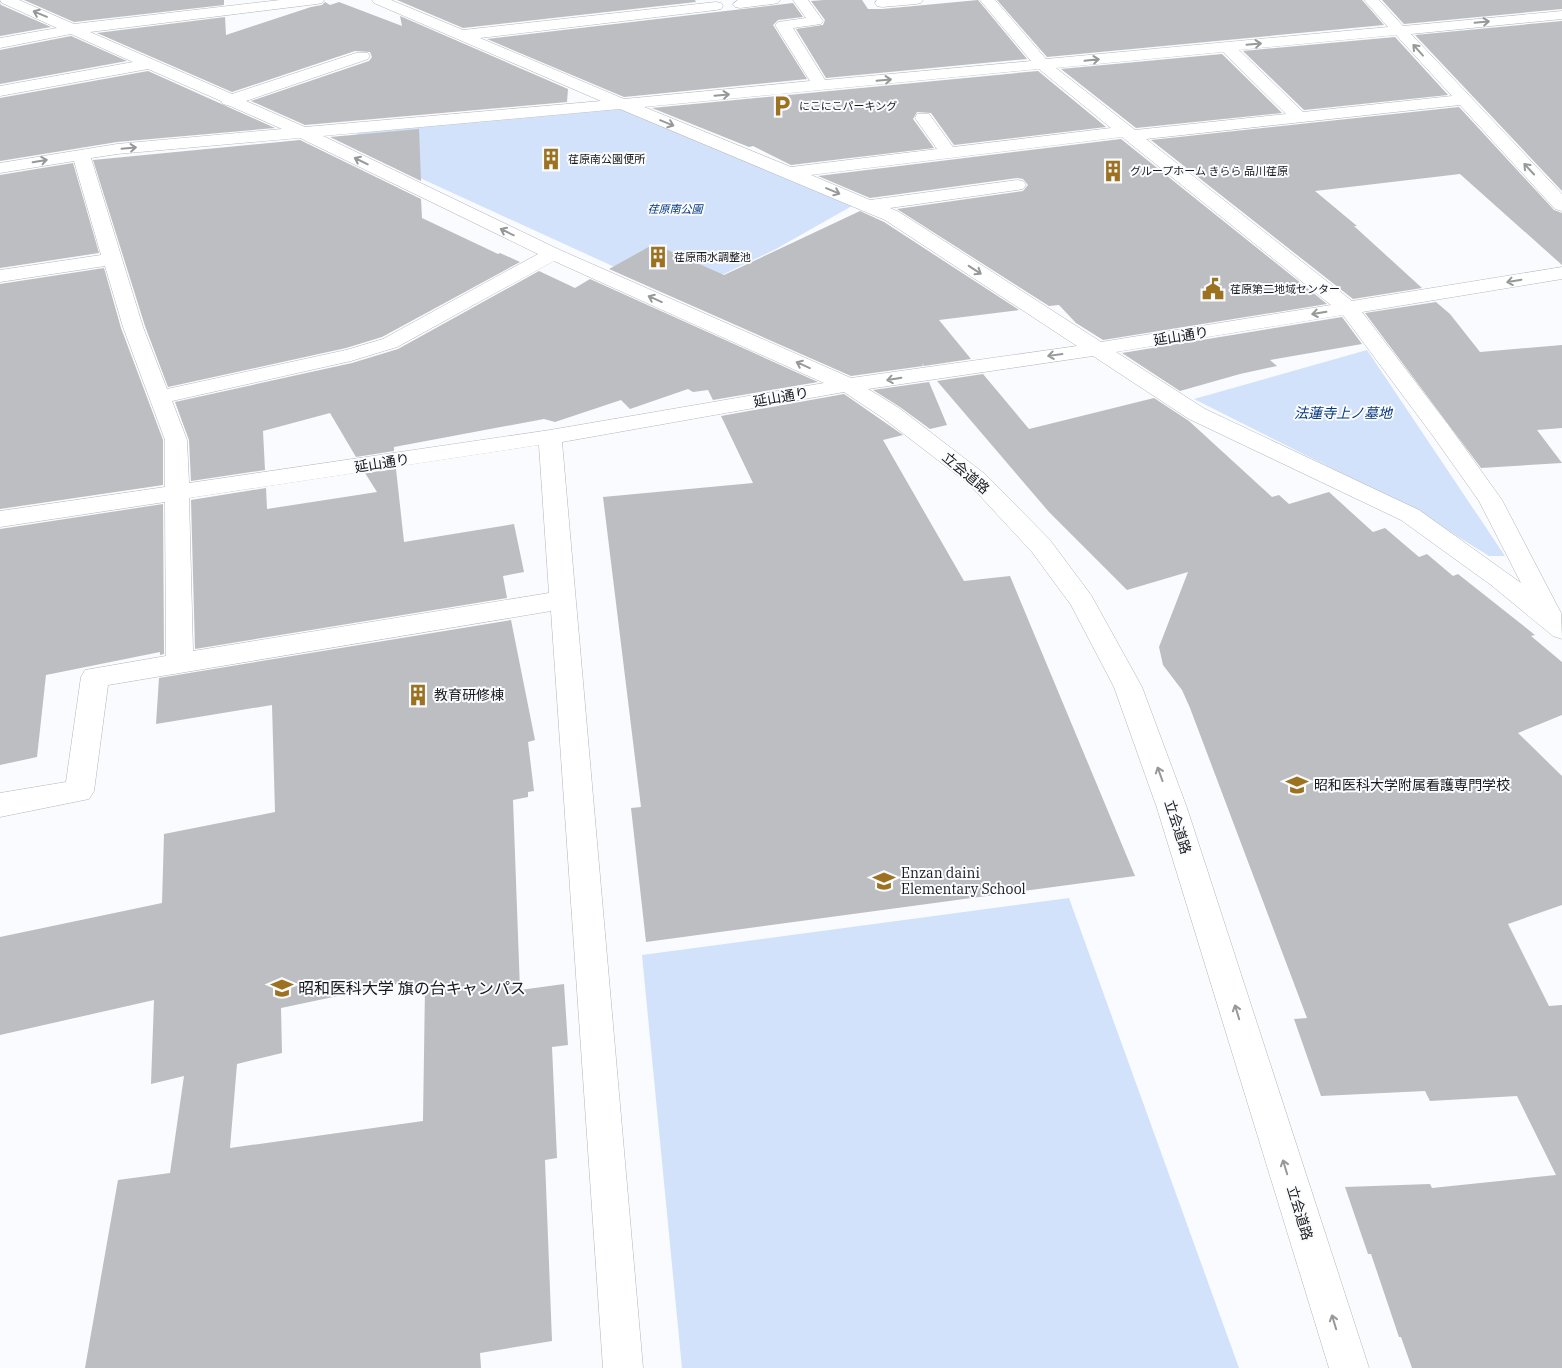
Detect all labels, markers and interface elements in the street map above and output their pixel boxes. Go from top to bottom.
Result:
one-way arrow [33,9,48,19]
one-way arrow [1474,17,1490,27]
one-way arrow [1245,39,1261,49]
one-way arrow [1412,43,1424,56]
one-way arrow [1084,55,1100,65]
one-way arrow [876,75,892,85]
one-way arrow [714,90,730,100]
parking icon: にこにこパーキング [769,93,795,119]
place label: にこにこパーキング [799,99,897,113]
one-way arrow [659,118,674,128]
one-way arrow [121,143,137,153]
building icon: 荏原南公園便所 [538,146,564,172]
place label: 荏原南公園便所 [568,152,646,166]
one-way arrow [32,156,48,166]
one-way arrow [354,156,369,165]
building icon: グループホーム きらら 品川荏原 [1100,158,1126,184]
one-way arrow [1523,163,1535,176]
place label: グループホーム きらら 品川荏原 [1130,164,1288,178]
one-way arrow [825,187,840,197]
park label: 荏原南公園 [648,202,704,216]
one-way arrow [500,226,515,236]
building icon: 荏原雨水調整池 [645,244,671,270]
place label: 荏原雨水調整池 [674,250,751,264]
one-way arrow [968,264,982,275]
public building icon: 荏原第二地域センター [1200,276,1226,302]
one-way arrow [1506,276,1522,286]
place label: 荏原第二地域センター [1230,282,1340,296]
one-way arrow [648,294,663,303]
one-way arrow [1311,309,1327,319]
street label: 延山通り [1152,323,1210,349]
one-way arrow [1047,351,1063,361]
one-way arrow [796,360,811,370]
one-way arrow [887,374,903,384]
street label: 延山通り [752,383,810,411]
park label: 法蓮寺上ノ墓地 [1294,404,1394,422]
street label: 立会道路 [939,448,993,498]
street label: 延山通り [353,450,411,476]
building icon: 教育研修棟 [405,682,431,708]
place label: 教育研修棟 [434,686,504,704]
one-way arrow [1155,766,1164,782]
school or university icon: 昭和医科大学附属看護専門学校 [1284,772,1310,798]
place label: 昭和医科大学附属看護専門学校 [1314,776,1510,794]
street label: 立会道路 [1161,798,1195,856]
place label: Enzan daini Elementary School [901,864,1026,898]
school or university icon: Enzan daini Elementary School [871,868,897,894]
school or university icon: 昭和医科大学 旗の台キャンパス [269,975,295,1001]
place label: 昭和医科大学 旗の台キャンパス [298,978,526,998]
one-way arrow [1231,1004,1241,1020]
one-way arrow [1280,1159,1290,1175]
street label: 立会道路 [1283,1184,1317,1242]
one-way arrow [1329,1314,1339,1330]

